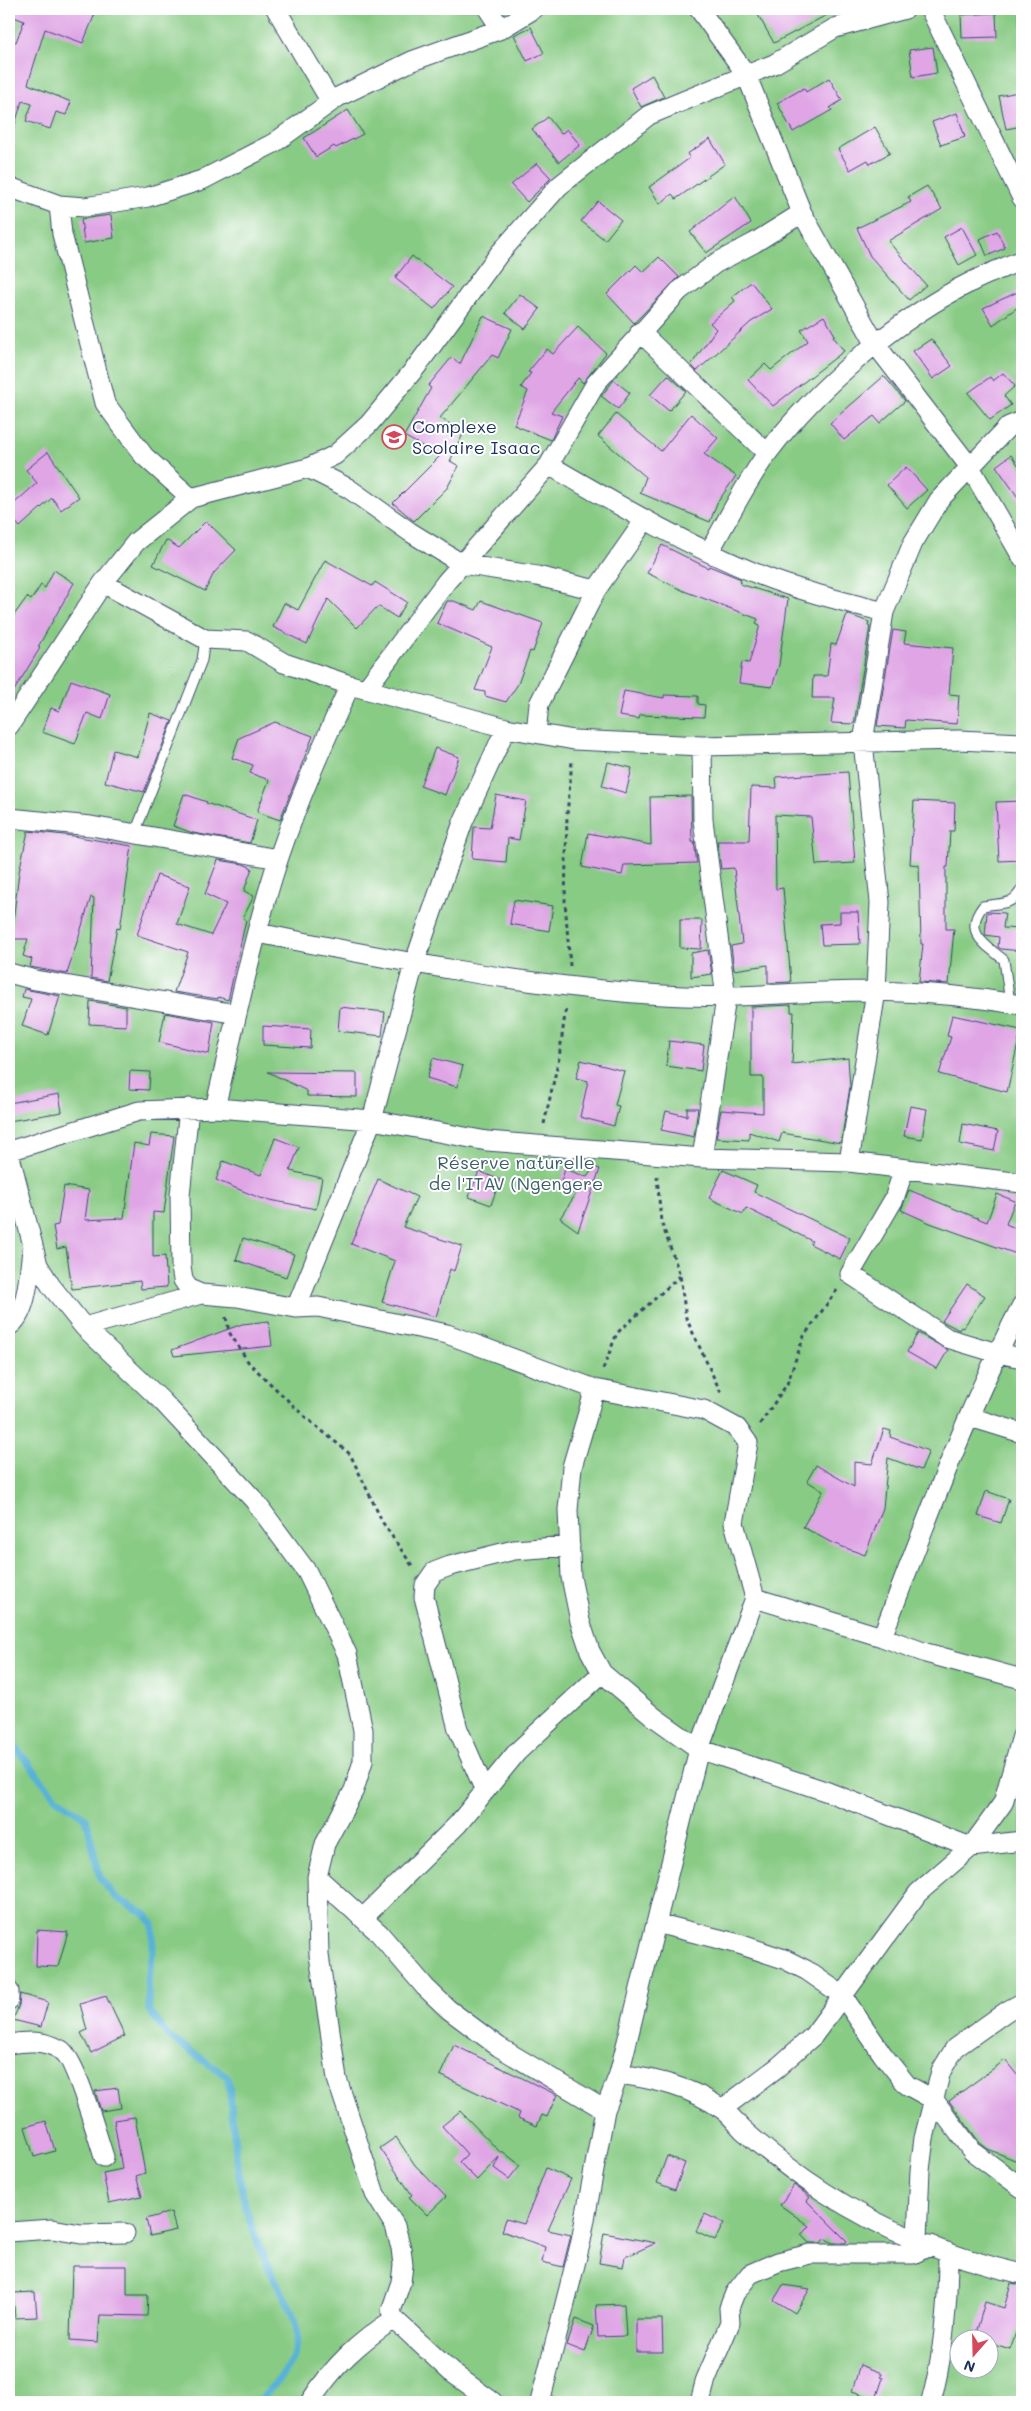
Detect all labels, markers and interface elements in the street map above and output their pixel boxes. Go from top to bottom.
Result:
place label: Complexe Scolaire Isaac [412,414,540,459]
school or university icon: Complexe Scolaire Isaac [381,424,407,450]
park label: Réserve naturelle de l'ITAV (Ngengere [429,1150,603,1195]
north arrow [948,2328,998,2378]
text: N [961,2356,978,2377]

